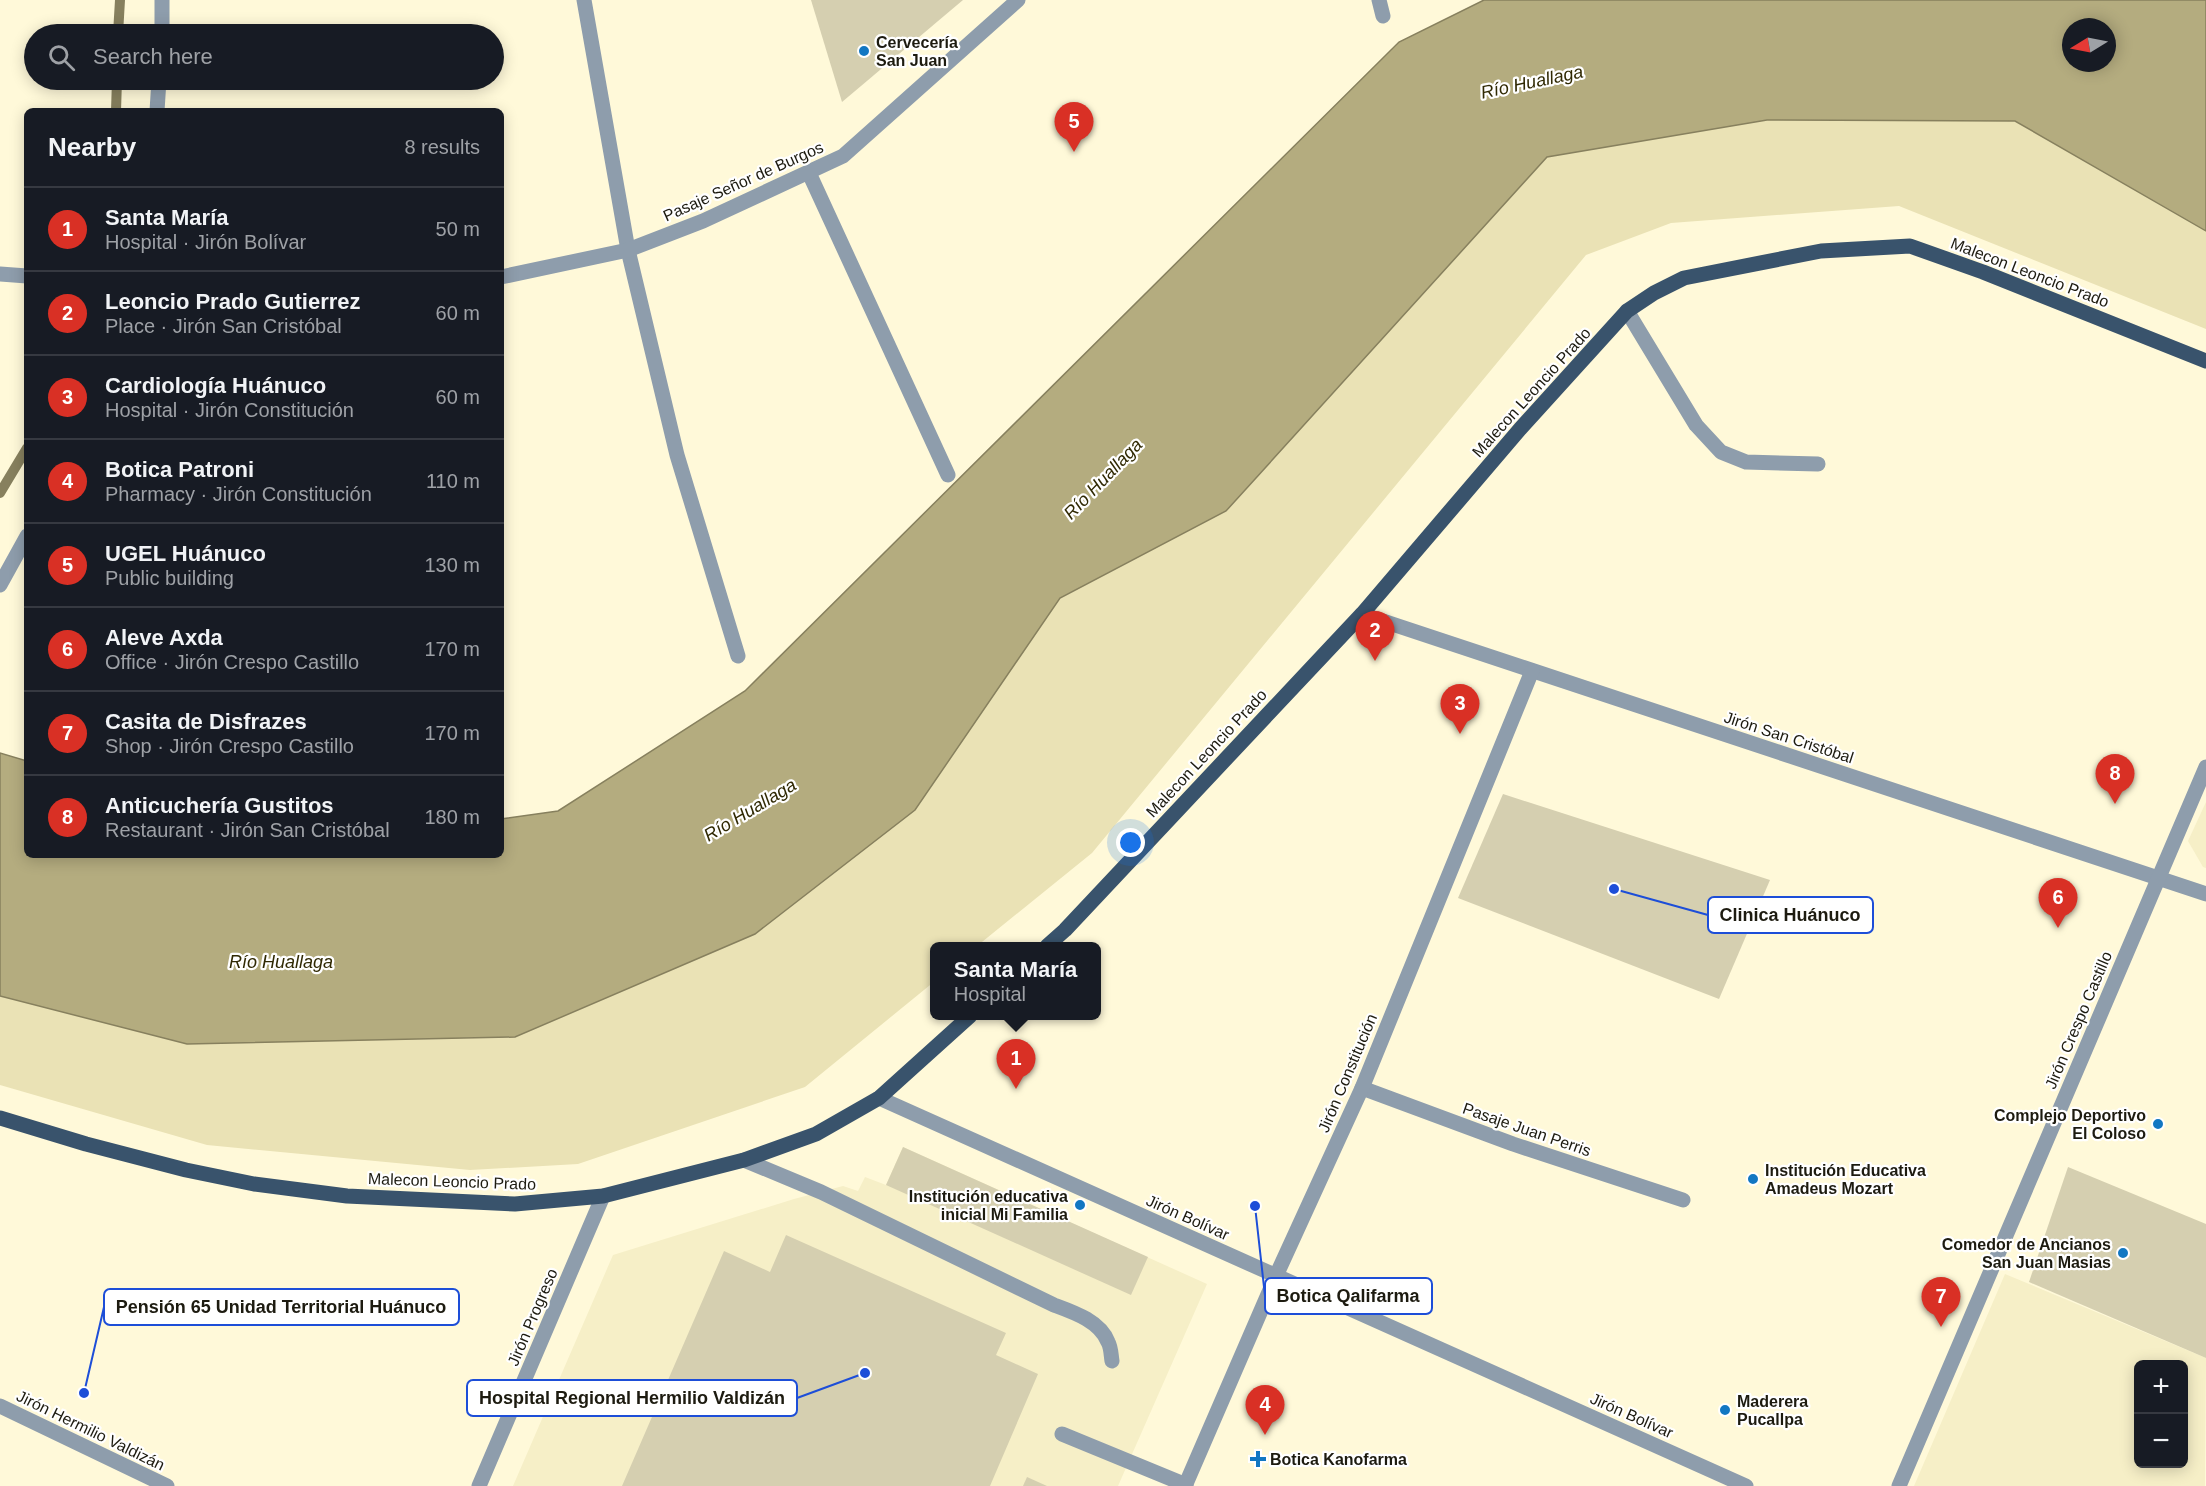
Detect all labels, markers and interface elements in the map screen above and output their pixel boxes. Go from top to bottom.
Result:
north arrow [2062,18,2116,72]
search box [24,24,504,90]
place label: Cervecería San Juan [876,34,958,69]
icon: search [45,41,78,74]
text: Search here [93,44,213,69]
marker: Cervecería San Juan [857,44,871,58]
water label: Río Huallaga [1479,61,1585,103]
pin: 5 [1054,102,1094,152]
text: Nearby [48,132,136,162]
text: 8 results [404,136,480,158]
street label: Pasaje Señor de Burgos [661,138,826,224]
text: Santa María [105,205,229,230]
text: 1 [62,218,73,240]
text: 50 m [436,218,480,240]
text: Hospital · Jirón Bolívar [105,231,306,253]
street label: Malecon Leoncio Prado [1948,234,2111,311]
text: Leoncio Prado Gutierrez [105,289,361,314]
text: 2 [62,302,73,324]
text: 60 m [436,302,480,324]
text: Place · Jirón San Cristóbal [105,315,342,337]
street label: Malecon Leoncio Prado [1469,324,1594,460]
text: Cardiología Huánuco [105,373,326,398]
text: 3 [62,386,73,408]
text: 60 m [436,386,480,408]
text: Hospital · Jirón Constitución [105,399,354,421]
water label: Río Huallaga [1060,435,1146,523]
text: Botica Patroni [105,457,254,482]
text: 4 [62,470,73,492]
text: 110 m [426,470,480,492]
text: Pharmacy · Jirón Constitución [105,483,372,505]
text: UGEL Huánuco [105,541,266,566]
text: 5 [62,554,73,576]
text: 130 m [424,554,480,576]
text: Public building [105,567,234,589]
pin: 2 [1356,612,1394,661]
text: Aleve Axda [105,625,223,650]
text: 6 [62,638,73,660]
text: 170 m [424,638,480,660]
text: Office · Jirón Crespo Castillo [105,651,359,673]
pin: 3 [1440,684,1480,734]
street label: Malecon Leoncio Prado [1143,686,1270,821]
text: Casita de Disfrazes [105,709,307,734]
street label: Jirón San Cristóbal [1722,709,1856,766]
text: 7 [62,722,73,744]
text: 170 m [424,722,480,744]
text: Shop · Jirón Crespo Castillo [105,735,354,757]
pin: 8 [2096,754,2134,804]
water label: Río Huallaga [700,775,800,845]
text: Anticuchería Gustitos [105,793,334,818]
text: 8 [62,806,73,828]
text: 180 m [424,806,480,828]
text: Restaurant · Jirón San Cristóbal [105,819,390,841]
your location [1116,828,1145,857]
pin: 6 [2038,878,2078,928]
callout: Clinica Huánuco [1708,897,1873,933]
text: Clinica Huánuco [1719,905,1861,925]
popup [930,942,1101,1020]
street label: Jirón Crespo Castillo [2042,949,2115,1091]
water label: Río Huallaga [229,952,333,972]
text: Santa María [954,957,1077,982]
text: Hospital [954,983,1026,1005]
street label: Jirón Constitución [1315,1011,1380,1135]
pin: 1 [996,1040,1036,1089]
street label: Pasaje Juan Perris [1461,1100,1593,1159]
place label: Complejo Deportivo El Coloso [1994,1107,2146,1142]
marker: Complejo Deportivo El Coloso [2151,1117,2165,1131]
place label: Institución Educativa Amadeus Mozart [1765,1162,1926,1197]
street label: Malecon Leoncio Prado [368,1170,536,1193]
marker: Institución Educativa Amadeus Mozart [1746,1172,1760,1186]
place label: Institución educativa inicial Mi Familia [909,1188,1068,1223]
street label: Jirón Bolívar [1144,1192,1232,1244]
marker: Institución educativa inicial Mi Familia [1073,1198,1087,1212]
place label: Comedor de Ancianos San Juan Masias [1942,1236,2111,1271]
marker: Comedor de Ancianos San Juan Masias [2116,1246,2130,1260]
street label: Jirón Progreso [504,1266,561,1368]
callout: Botica Qalifarma [1265,1278,1432,1314]
pin: 7 [1922,1278,1960,1327]
text: Botica Qalifarma [1276,1286,1421,1306]
callout: Pensión 65 Unidad Territorial Huánuco [104,1289,459,1325]
text: Pensión 65 Unidad Territorial Huánuco [116,1297,446,1317]
map controls [2134,1360,2188,1468]
button: + [2134,1360,2188,1414]
callout: Hospital Regional Hermilio Valdizán [467,1380,797,1416]
pin: 4 [1246,1386,1284,1435]
street label: Jirón Hermilio Valdizán [14,1387,168,1474]
text: Hospital Regional Hermilio Valdizán [479,1388,785,1408]
street label: Jirón Bolívar [1588,1390,1676,1442]
place label: Maderera Pucallpa [1737,1393,1808,1428]
marker: Maderera Pucallpa [1718,1403,1732,1417]
button: − [2134,1414,2188,1468]
place label: Botica Kanofarma [1270,1451,1407,1468]
marker: Botica Kanofarma [1251,1452,1265,1466]

